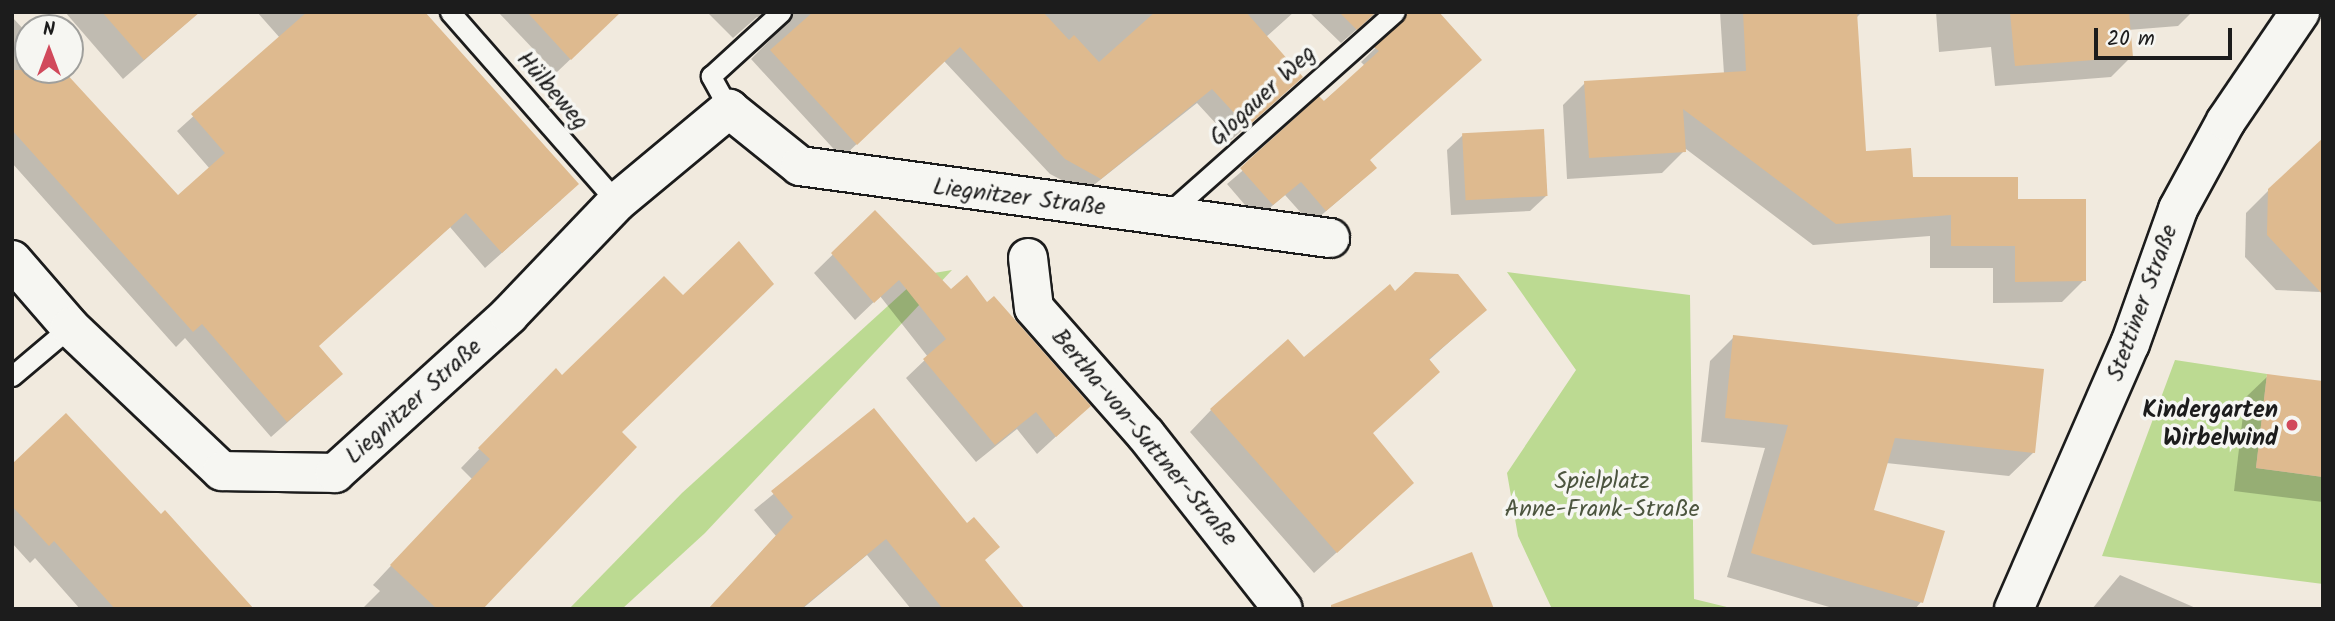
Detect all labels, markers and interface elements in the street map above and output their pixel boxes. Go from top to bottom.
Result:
north arrow [14,14,84,84]
scale bar [2097,14,2235,58]
text: N [43,15,55,45]
text: 20 m [2107,23,2155,56]
street label: Glogauer Weg [1204,39,1322,153]
street label: Hülbeweg [510,46,594,136]
street label: Liegnitzer Straße [931,173,1107,223]
street label: Stettiner Straße [2101,221,2185,385]
street label: Bertha-von-Suttner-Straße [1045,324,1243,552]
street label: Liegnitzer Straße [340,333,488,471]
place label: Kindergarten Wirbelwind [2142,397,2278,453]
marker: Kindergarten Wirbelwind [2284,417,2300,433]
park label: Spielplatz Anne-Frank-Straße [1505,468,1699,524]

